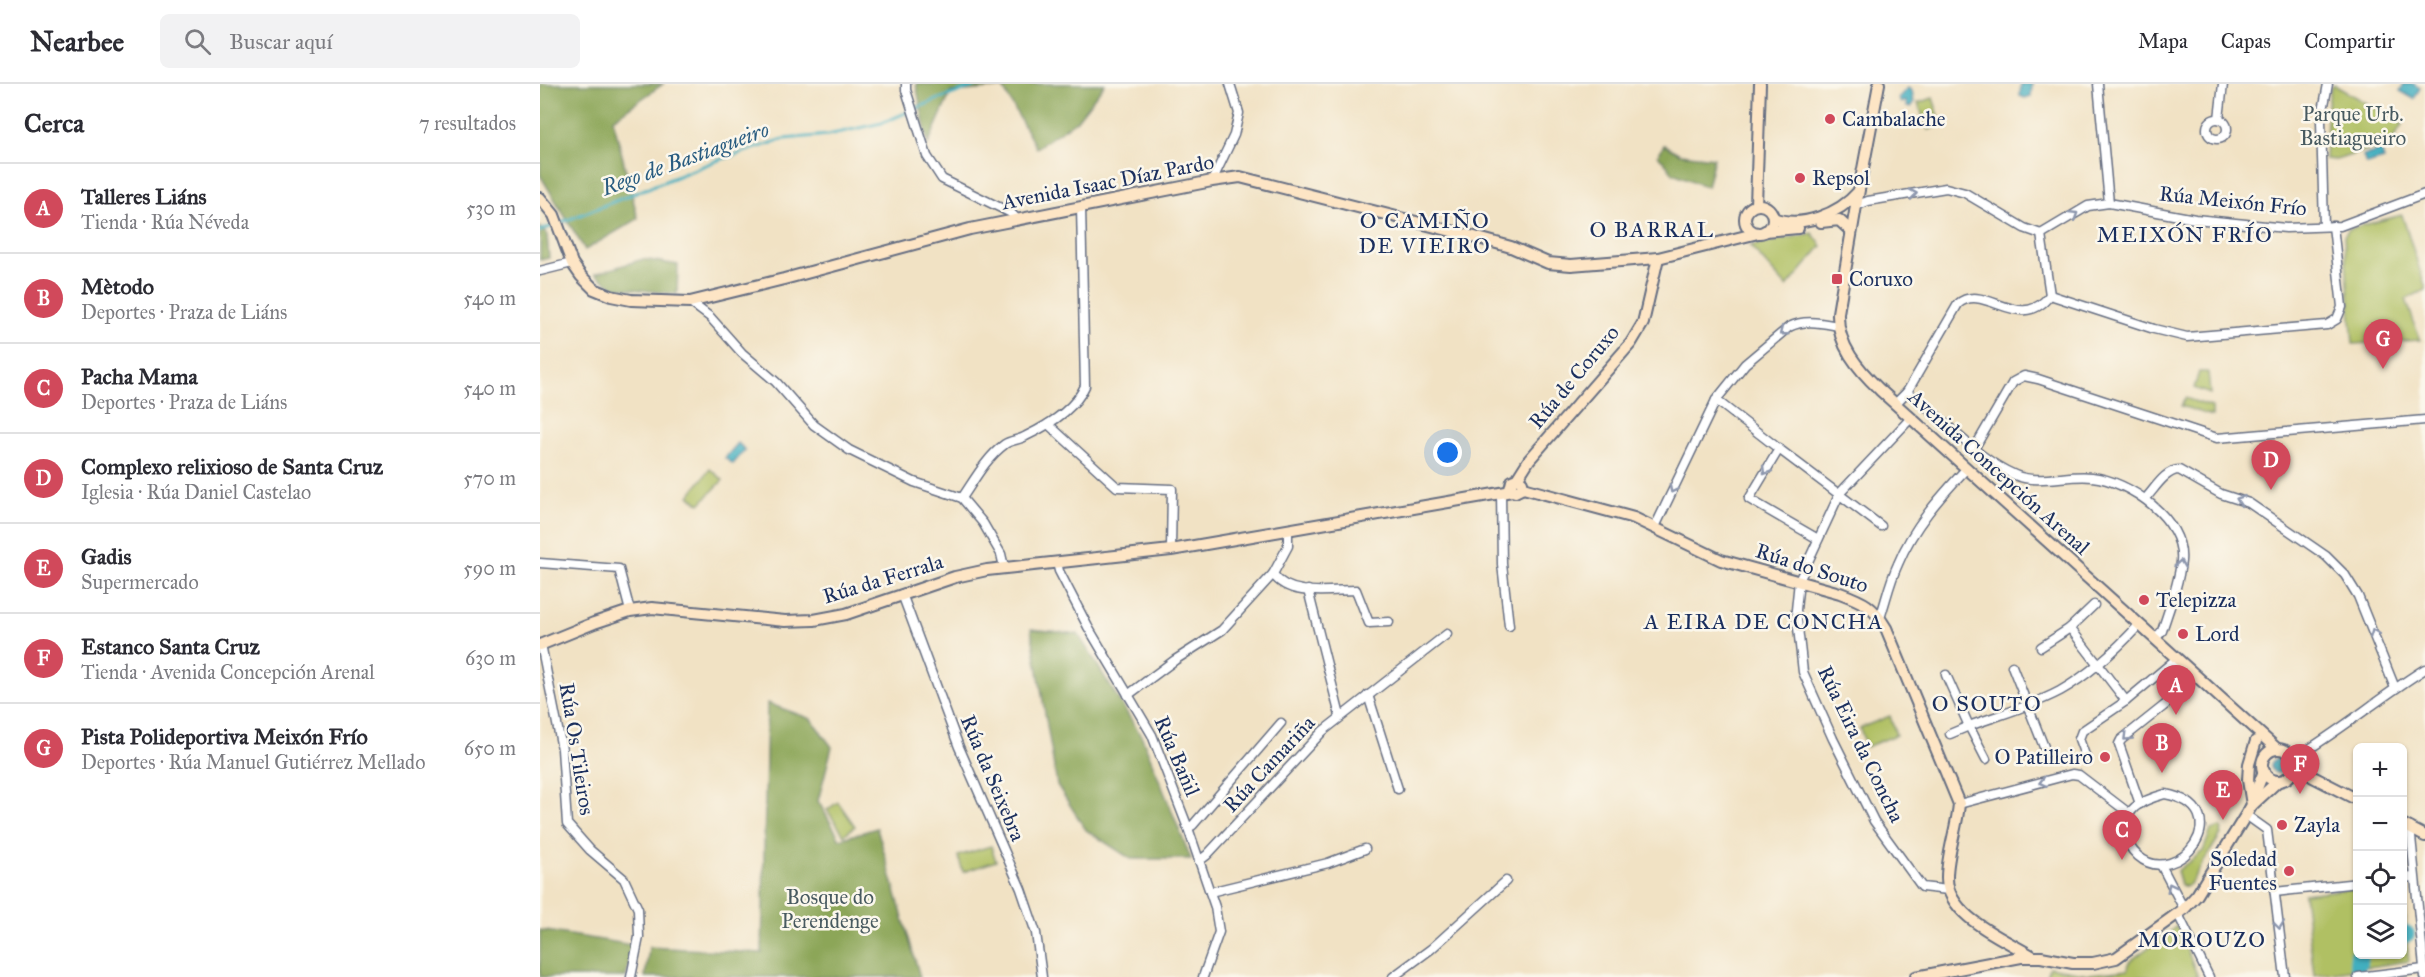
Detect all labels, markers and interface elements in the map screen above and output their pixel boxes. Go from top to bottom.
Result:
search box [160,14,580,68]
text: Nearbee [30,24,124,59]
icon: search [181,25,214,58]
text: Buscar aquí [229,28,333,55]
text: Mapa [2138,28,2188,54]
text: Capas [2221,28,2271,54]
text: Compartir [2304,28,2395,54]
park label: Parque Urb. Bastiagueiro [2300,101,2407,151]
place label: Cambalache [1842,106,1946,132]
text: Cerca [24,107,84,139]
text: 7 resultados [419,111,516,135]
marker: Cambalache [1823,112,1837,126]
water label: Rego de Bastiagueiro [597,116,773,202]
street label: Avenida Isaac Díaz Pardo [999,149,1216,216]
place label: Repsol [1812,165,1870,191]
marker: Repsol [1793,171,1807,185]
street label: Rúa Meixón Frío [2158,180,2308,222]
text: Talleres Liáns [81,183,207,210]
one-way arrow [1907,188,1917,201]
text: A [37,196,50,220]
text: 530 m [466,196,516,220]
district label: O CAMIÑO DE VIEIRO [1359,207,1491,259]
text: Tienda · Rúa Néveda [81,210,249,234]
one-way arrow [2067,211,2078,222]
district label: O BARRAL [1590,216,1714,243]
district label: MEIXÓN FRÍO [2097,221,2273,248]
place label: Coruxo [1849,266,1913,292]
marker: Coruxo [1830,272,1844,286]
text: Mètodo [81,273,154,300]
text: B [37,286,50,310]
text: 540 m [463,286,516,310]
text: Deportes · Praza de Liáns [81,300,287,324]
street label: Rúa de Coruxo [1523,320,1625,434]
pin: G [2364,320,2402,369]
one-way arrow [1779,325,1790,336]
text: Pacha Mama [81,363,198,390]
text: C [37,376,50,400]
text: 540 m [463,376,516,400]
street label: Avenida Concepción Arenal [1902,383,2095,561]
text: Deportes · Praza de Liáns [81,390,287,414]
your location [1433,438,1462,467]
pin: D [2252,440,2290,490]
text: Complexo relixioso de Santa Cruz [81,453,383,480]
one-way arrow [1762,465,1773,475]
text: D [36,466,51,490]
text: 570 m [463,466,516,490]
text: Iglesia · Rúa Daniel Castelao [81,480,311,504]
one-way arrow [1669,483,1681,494]
one-way arrow [2235,495,2246,508]
street label: Rúa do Souto [1752,538,1872,599]
text: Gadis [81,543,132,570]
street label: Rúa da Ferrala [820,548,946,610]
text: E [36,556,51,580]
text: 590 m [463,556,516,580]
one-way arrow [2173,560,2185,569]
text: Supermercado [81,570,199,594]
place label: Telepizza [2156,587,2236,613]
marker: Telepizza [2137,593,2151,607]
district label: A EIRA DE CONCHA [1643,608,1884,635]
place label: Lord [2195,621,2240,647]
marker: Lord [2176,627,2190,641]
one-way arrow [2369,629,2381,640]
text: Estanco Santa Cruz [81,633,260,660]
text: F [37,646,50,670]
text: 630 m [465,646,516,670]
text: Tienda · Avenida Concepción Arenal [81,660,375,684]
street label: Rúa Eira da Concha [1812,661,1910,827]
pin: A [2156,666,2196,715]
street label: Rúa Os Tileiros [554,681,600,817]
district label: O SOUTO [1932,690,2042,717]
street label: Rúa Camariña [1218,710,1320,818]
street label: Rúa da Seixebra [955,711,1031,845]
street label: Rúa Bañil [1148,712,1206,800]
text: Pista Polideportiva Meixón Frío [81,723,368,750]
pin: B [2142,724,2182,773]
one-way arrow [2123,730,2133,741]
text: G [36,736,51,760]
text: 650 m [464,736,516,760]
map controls [2353,743,2407,959]
button: + [2353,743,2407,797]
place label: O Patilleiro [1994,744,2093,770]
pin: F [2280,744,2320,794]
text: Deportes · Rúa Manuel Gutiérrez Mellado [81,750,425,774]
marker: O Patilleiro [2098,750,2112,764]
pin: E [2204,770,2242,820]
one-way arrow [2038,774,2048,787]
button: − [2353,797,2407,851]
pin: C [2102,810,2142,860]
place label: Zayla [2294,812,2340,838]
marker: Zayla [2275,818,2289,832]
place label: Soledad Fuentes [2208,846,2277,896]
button: locate [2353,851,2407,905]
marker: Soledad Fuentes [2282,864,2296,878]
one-way arrow [2167,883,2179,894]
park label: Bosque do Perendenge [781,884,879,934]
button: layers [2353,905,2407,959]
one-way arrow [2272,921,2284,930]
district label: MOROUZO [2138,926,2266,953]

